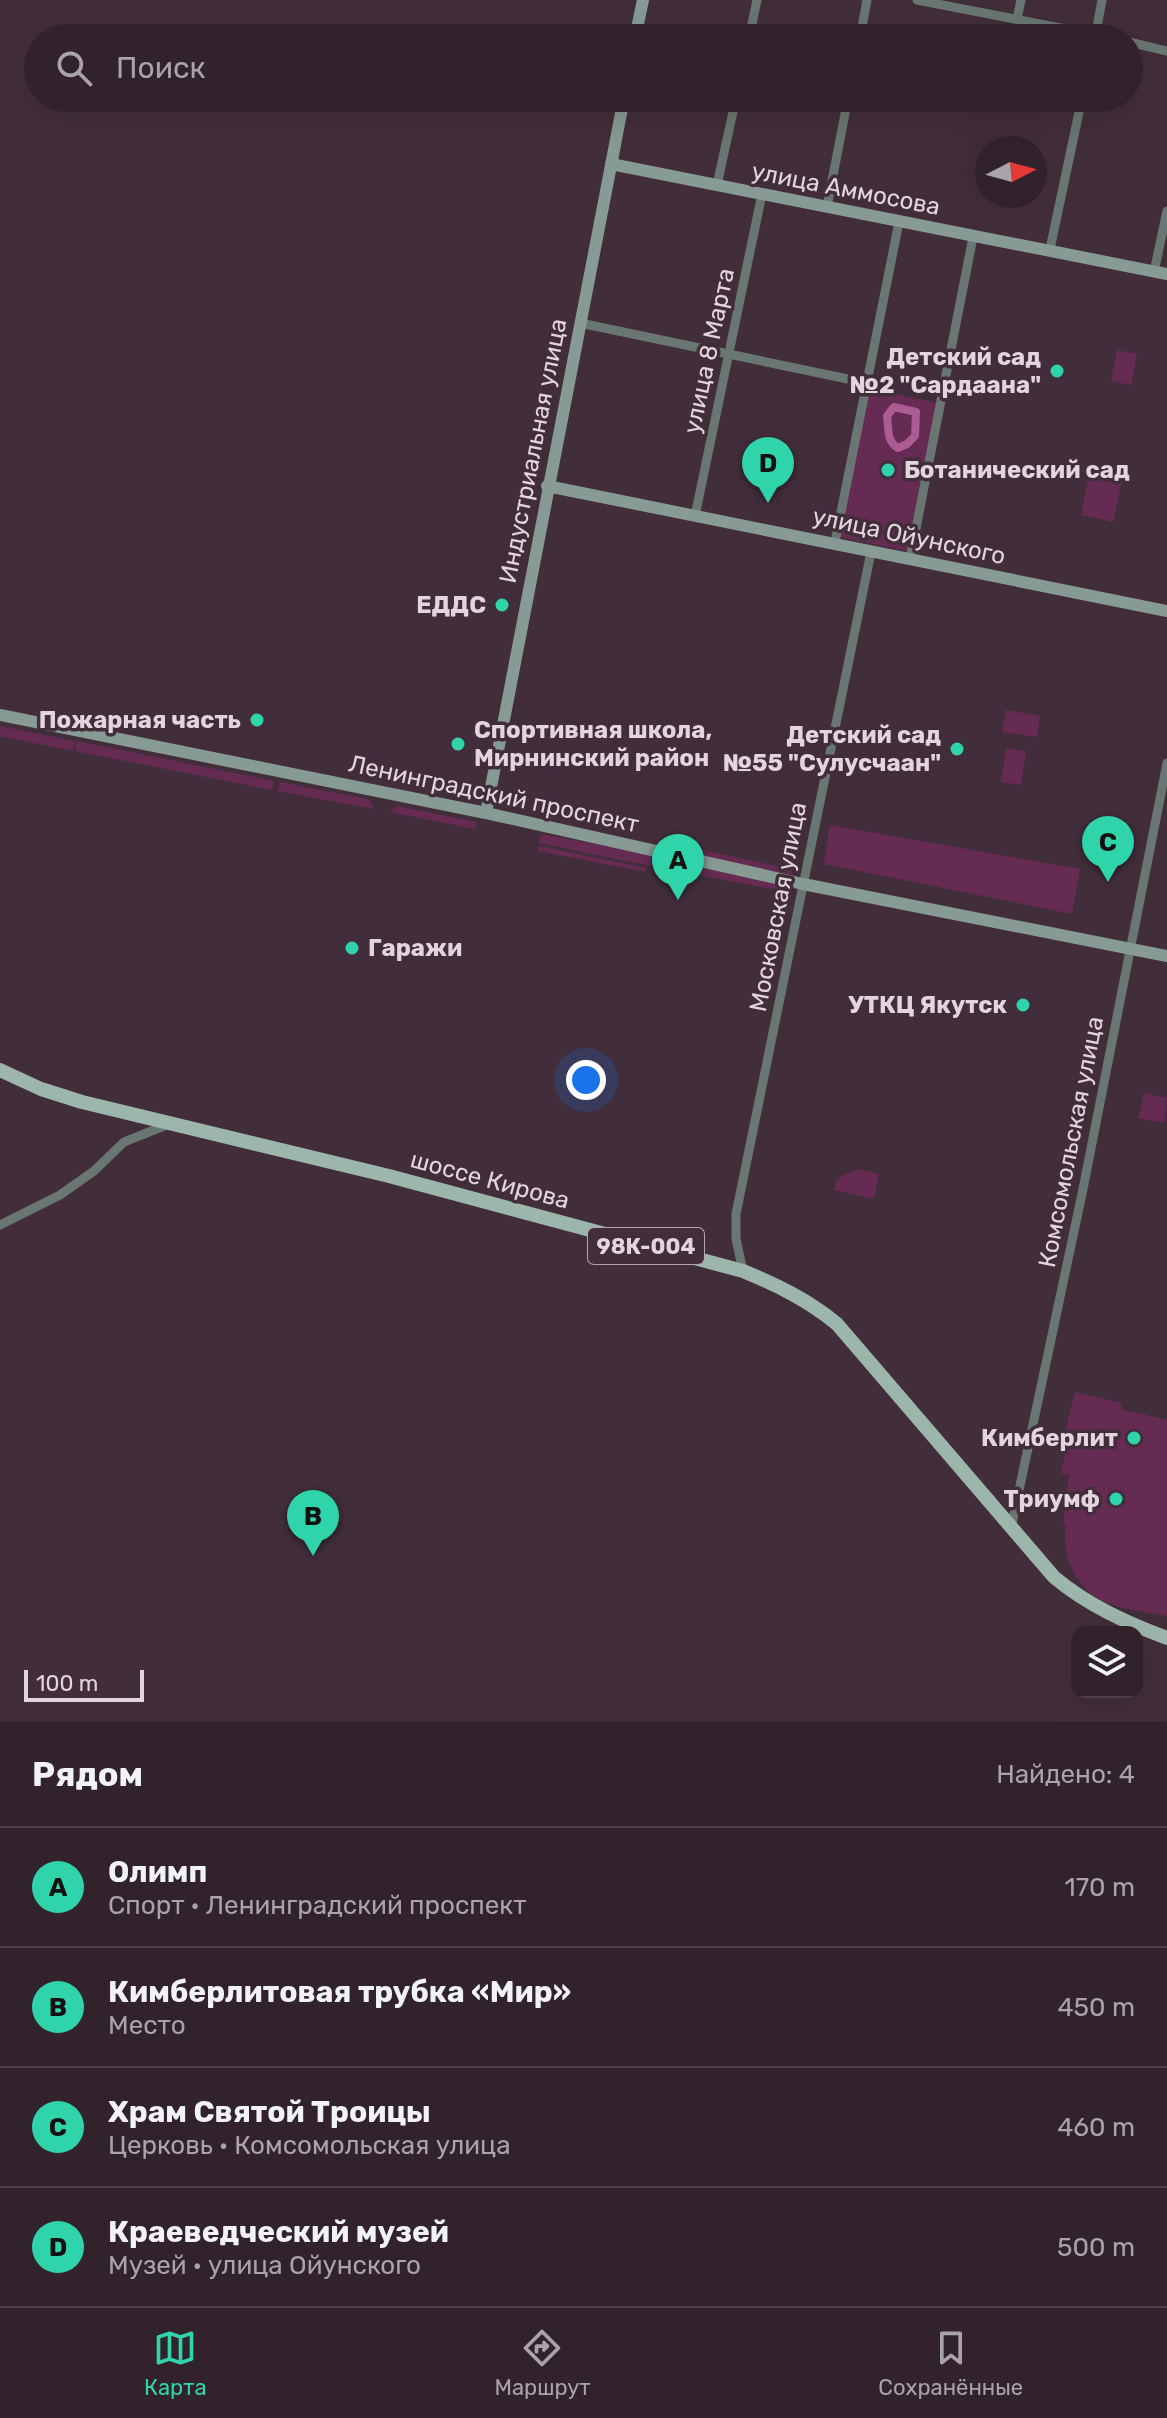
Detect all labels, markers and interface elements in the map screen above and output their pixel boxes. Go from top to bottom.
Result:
search box [24,24,1143,112]
icon: search [52,46,96,90]
text: Поиск [116,50,206,86]
north arrow [975,136,1047,208]
street label: улица Аммосова [749,157,943,221]
street label: улица 8 Марта [678,266,740,436]
street label: Индустриальная улица [494,316,572,586]
place label: Детский сад №2 "Сардаана" [850,343,1041,399]
marker: Детский сад №2 "Сардаана" [1048,362,1066,380]
pin: D [742,437,794,503]
place label: Ботанический сад [904,456,1130,484]
marker: Ботанический сад [879,461,897,479]
street label: улица Ойунского [810,502,1008,570]
place label: ЕДДС [416,591,486,619]
marker: ЕДДС [493,596,511,614]
place label: Пожарная часть [39,706,241,734]
marker: Пожарная часть [248,711,266,729]
place label: Спортивная школа, Мирнинский район [474,716,712,772]
place label: Детский сад №55 "Сулусчаан" [723,721,941,777]
marker: Спортивная школа, Мирнинский район [449,735,467,753]
marker: Детский сад №55 "Сулусчаан" [948,740,966,758]
street label: Ленинградский проспект [346,750,642,838]
street label: Московская улица [744,800,812,1014]
pin: C [1082,816,1134,882]
pin: A [652,834,704,900]
place label: Гаражи [368,934,462,962]
marker: Гаражи [343,939,361,957]
place label: УТКЦ Якутск [848,991,1007,1019]
marker: УТКЦ Якутск [1014,996,1032,1014]
street label: Комсомольская улица [1033,1014,1109,1270]
your location [566,1060,606,1100]
street label: шоссе Кирова [408,1145,572,1215]
road number: 98К-004 [588,1228,704,1264]
place label: Кимберлит [981,1424,1118,1452]
marker: Кимберлит [1125,1429,1143,1447]
place label: Триумф [1003,1485,1100,1513]
pin: B [287,1490,339,1556]
marker: Триумф [1107,1490,1125,1508]
map controls [1071,1626,1143,1698]
button: layers [1071,1626,1143,1698]
scale bar [24,1666,144,1702]
text: 100 m [36,1670,98,1697]
text: Рядом [32,1754,143,1795]
text: Найдено: 4 [996,1759,1135,1790]
text: Олимп [108,1854,208,1890]
text: A [49,1872,67,1903]
text: 170 m [1065,1872,1135,1903]
text: Спорт · Ленинградский проспект [108,1890,526,1921]
text: Кимберлитовая трубка «Мир» [108,1974,571,2010]
text: B [49,1992,67,2023]
text: 450 m [1057,1992,1135,2023]
text: Место [108,2010,186,2041]
text: Храм Святой Троицы [108,2094,431,2130]
text: C [49,2112,67,2143]
text: 460 m [1057,2112,1135,2143]
text: Церковь · Комсомольская улица [108,2130,510,2161]
text: Краеведческий музей [108,2214,449,2250]
text: D [49,2232,67,2263]
text: 500 m [1057,2232,1135,2263]
text: Музей · улица Ойунского [108,2250,421,2281]
tab: Карта [144,2326,207,2401]
tab: Маршрут [494,2326,590,2401]
tab: Сохранённые [878,2326,1023,2401]

